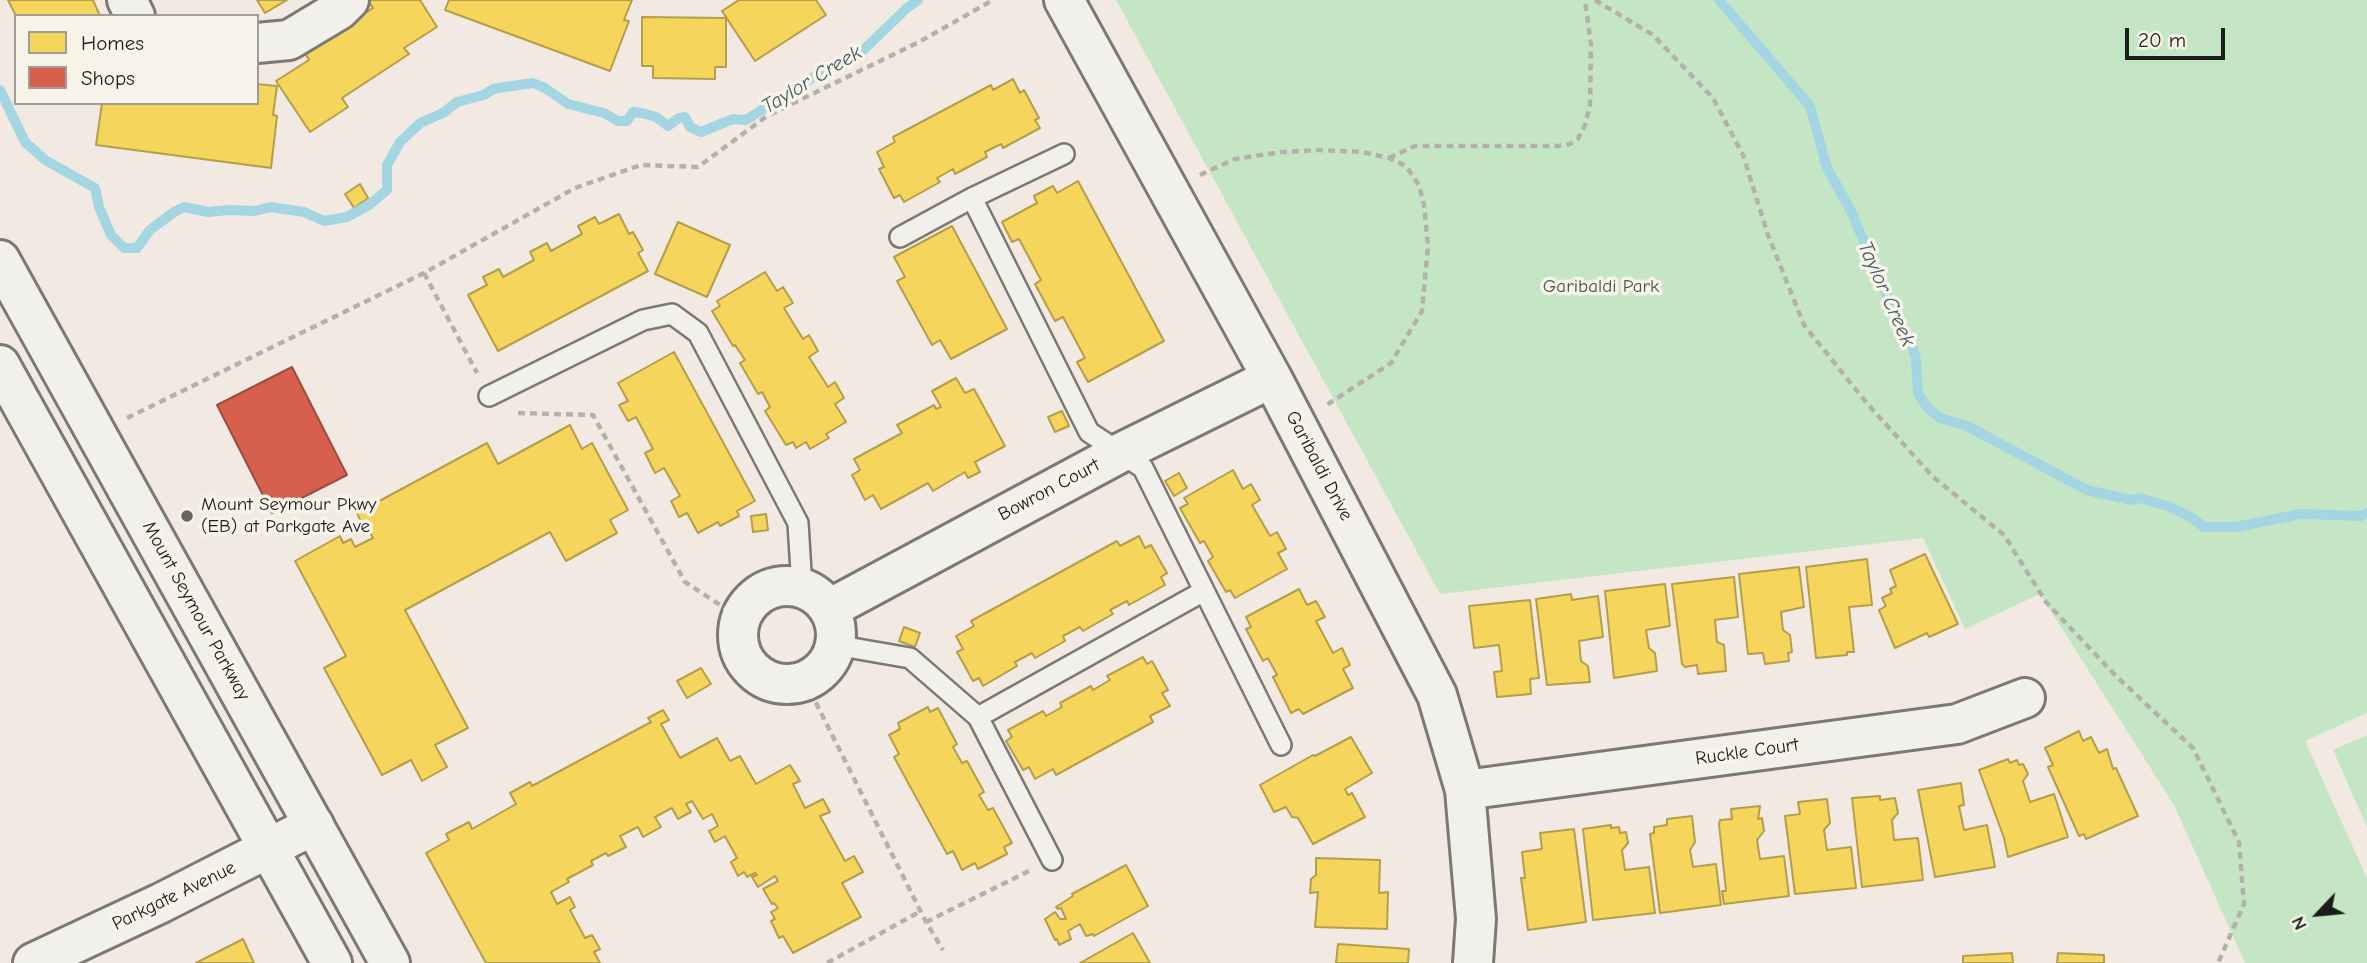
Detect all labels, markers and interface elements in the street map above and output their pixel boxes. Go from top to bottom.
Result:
legend [14,14,259,105]
scale bar [2129,14,2229,58]
text: 20 m [2138,28,2186,52]
text: Homes [81,31,144,55]
water label: Taylor Creek [757,40,867,120]
text: Shops [81,66,135,90]
water label: Taylor Creek [1852,238,1920,350]
park label: Garibaldi Park [1543,276,1659,298]
street label: Garibaldi Drive [1281,407,1357,525]
street label: Bowron Court [994,454,1104,526]
place label: Mount Seymour Pkwy (EB) at Parkgate Ave [201,494,377,538]
marker: Mount Seymour Pkwy (EB) at Parkgate Ave [179,508,195,524]
street label: Mount Seymour Parkway [137,517,255,705]
street label: Ruckle Court [1694,733,1800,771]
street label: Parkgate Avenue [109,856,239,936]
north arrow [2283,879,2353,949]
text: N [2287,913,2312,934]

